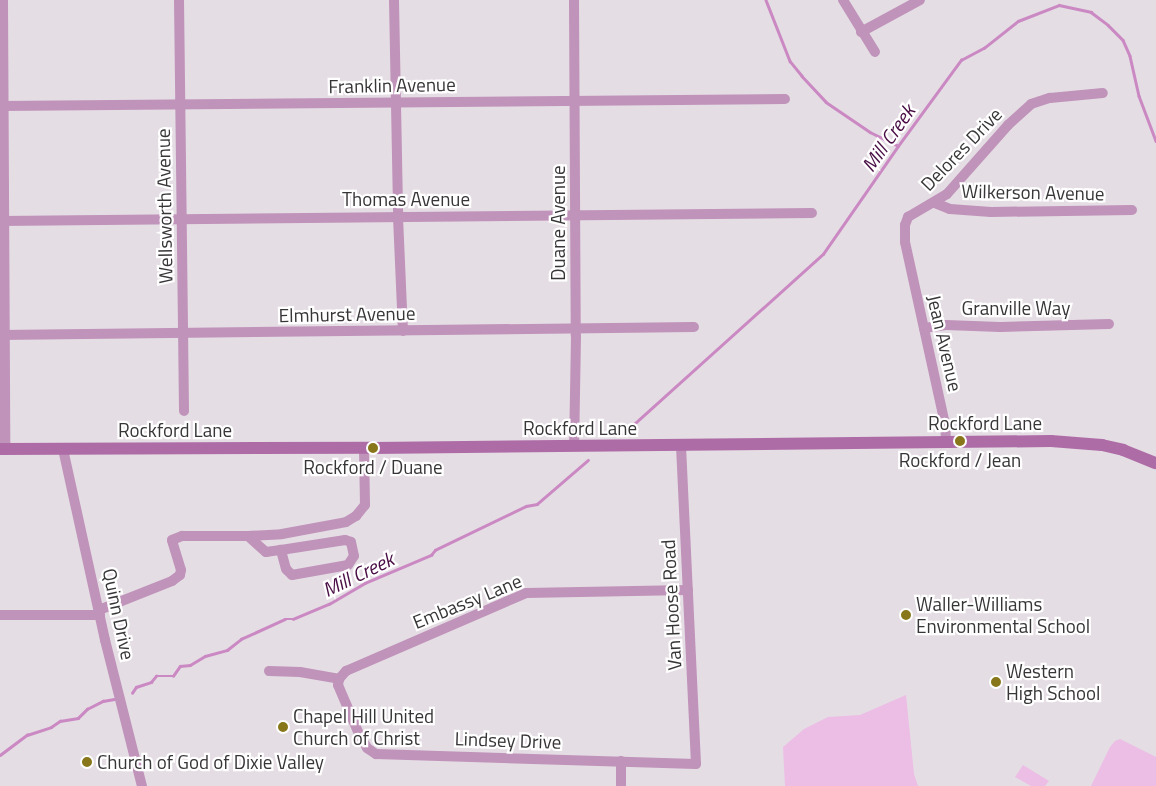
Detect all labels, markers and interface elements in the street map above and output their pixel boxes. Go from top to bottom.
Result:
street label: Franklin Avenue [328,72,456,98]
water label: Mill Creek [856,100,920,176]
street label: Delores Drive [916,103,1006,195]
street label: Wellsworth Avenue [151,128,177,284]
street label: Duane Avenue [547,165,569,281]
street label: Wilkerson Avenue [961,179,1105,205]
street label: Thomas Avenue [342,188,470,210]
street label: Jean Avenue [923,293,967,393]
street label: Granville Way [962,297,1070,319]
street label: Elmhurst Avenue [278,301,416,327]
street label: Rockford Lane [928,412,1042,434]
street label: Rockford Lane [523,417,637,439]
street label: Rockford Lane [118,419,232,441]
marker: Rockford / Jean [954,435,966,447]
marker: Rockford / Duane [367,442,379,454]
place label: Rockford / Jean [899,449,1021,471]
place label: Rockford / Duane [303,456,443,478]
street label: Van Hoose Road [656,539,686,671]
water label: Mill Creek [318,547,398,601]
street label: Quinn Drive [98,566,140,662]
street label: Embassy Lane [409,569,525,633]
place label: Waller-Williams Environmental School [916,593,1090,637]
marker: Waller-Williams Environmental School [900,609,912,621]
place label: Western High School [1006,660,1100,704]
marker: Western High School [990,676,1002,688]
place label: Chapel Hill United Church of Christ [293,705,434,749]
marker: Chapel Hill United Church of Christ [277,721,289,733]
street label: Lindsey Drive [454,727,562,753]
place label: Church of God of Dixie Valley [97,751,324,773]
marker: Church of God of Dixie Valley [81,756,93,768]

